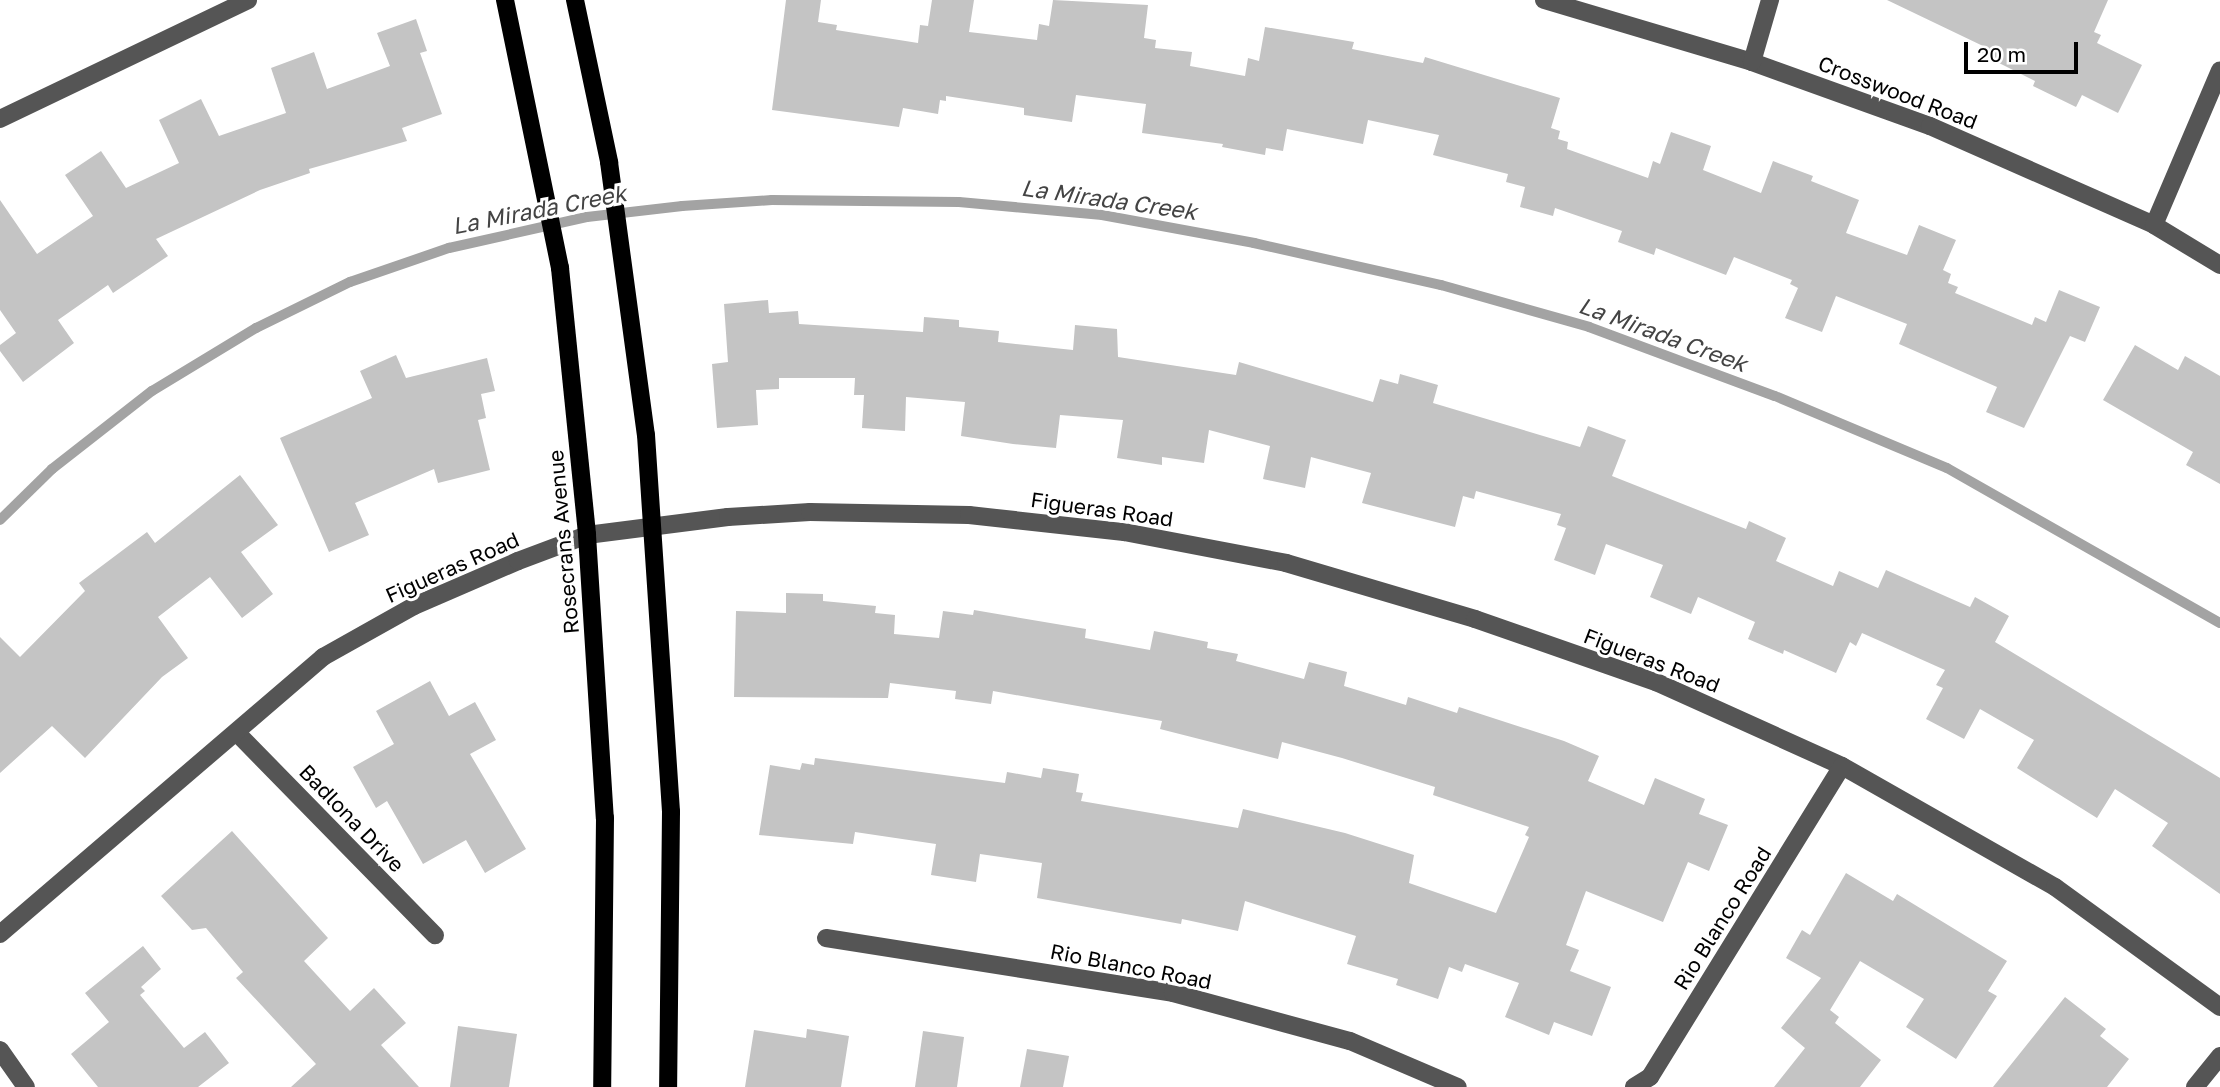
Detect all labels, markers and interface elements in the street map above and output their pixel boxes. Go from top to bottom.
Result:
scale bar [1968,28,2082,72]
text: 20 m [1977,41,2026,67]
street label: Crosswood Road [1815,50,1981,134]
water label: La Mirada Creek [1020,173,1198,225]
water label: La Mirada Creek [450,179,628,239]
water label: La Mirada Creek [1575,291,1751,377]
street label: Rosecrans Avenue [542,449,584,635]
street label: Figueras Road [1029,487,1175,531]
street label: Figueras Road [381,526,523,608]
street label: Figueras Road [1580,623,1724,697]
street label: Badlona Drive [294,759,410,877]
street label: Rio Blanco Road [1668,842,1776,994]
street label: Rio Blanco Road [1048,938,1214,994]

